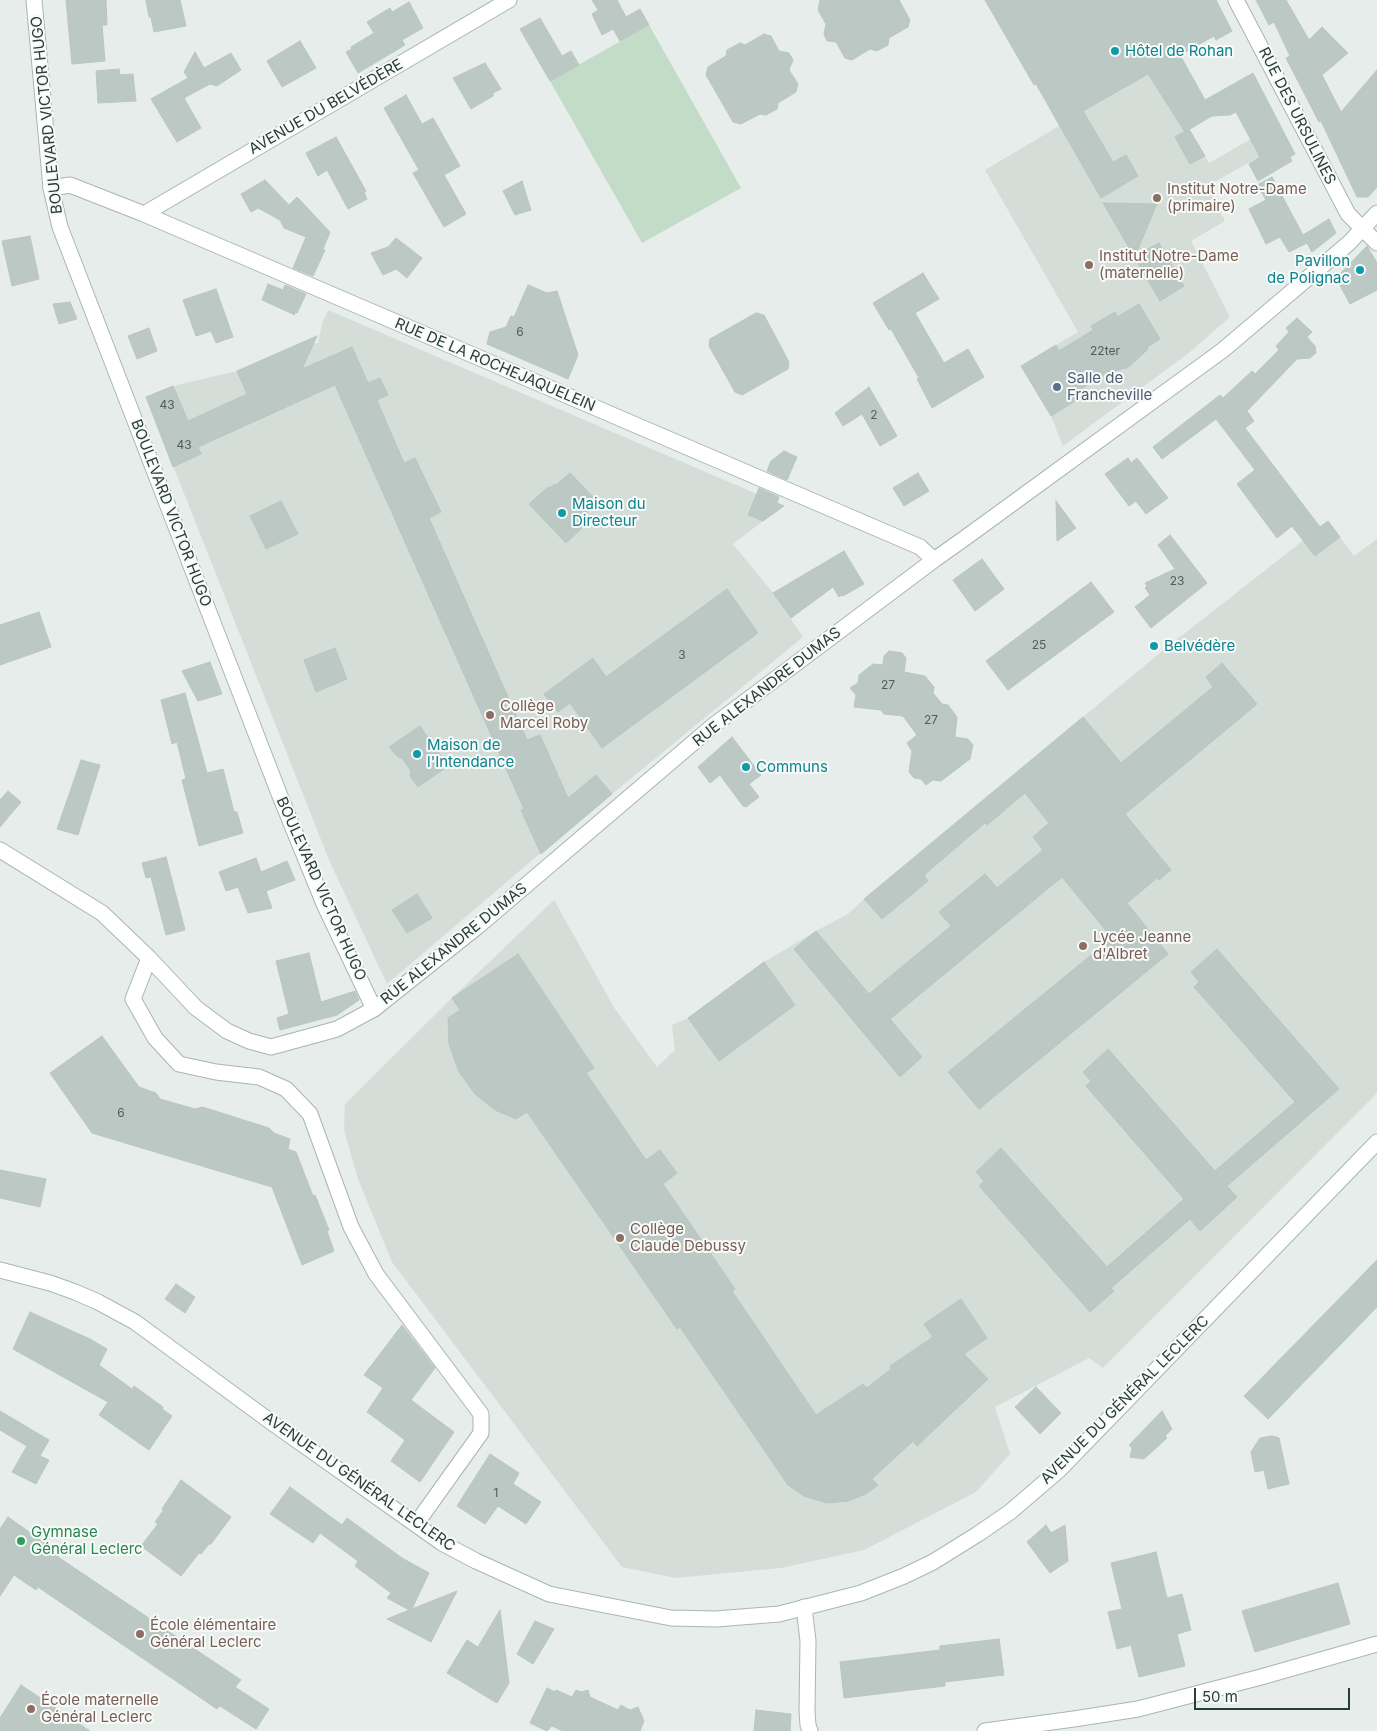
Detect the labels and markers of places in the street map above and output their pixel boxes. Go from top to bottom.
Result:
place label: Hôtel de Rohan [1125,42,1233,60]
marker: Hôtel de Rohan [1109,45,1121,57]
place label: Institut Notre-Dame (primaire) [1167,180,1307,215]
marker: Institut Notre-Dame (primaire) [1151,192,1163,204]
place label: Institut Notre-Dame (maternelle) [1099,247,1239,282]
place label: Pavillon de Polignac [1267,252,1350,287]
marker: Institut Notre-Dame (maternelle) [1083,259,1095,271]
marker: Pavillon de Polignac [1354,264,1366,276]
place label: Salle de Francheville [1067,369,1152,404]
marker: Salle de Francheville [1051,381,1063,393]
place label: Maison du Directeur [572,495,646,530]
marker: Maison du Directeur [556,507,568,519]
place label: Belvédère [1164,637,1235,655]
marker: Belvédère [1148,640,1160,652]
place label: Collège Marcel Roby [500,697,588,732]
marker: Collège Marcel Roby [484,709,496,721]
place label: Maison de l'Intendance [427,736,514,771]
marker: Maison de l'Intendance [411,748,423,760]
place label: Communs [756,758,828,776]
marker: Communs [740,761,752,773]
place label: Lycée Jeanne d'Albret [1093,928,1191,963]
marker: Lycée Jeanne d'Albret [1077,940,1089,952]
place label: Collège Claude Debussy [630,1220,746,1255]
marker: Collège Claude Debussy [614,1232,626,1244]
place label: Gymnase Général Leclerc [31,1523,143,1558]
marker: Gymnase Général Leclerc [15,1535,27,1547]
place label: École élémentaire Général Leclerc [150,1616,276,1651]
marker: École élémentaire Général Leclerc [134,1628,146,1640]
place label: École maternelle Général Leclerc [41,1691,159,1726]
marker: École maternelle Général Leclerc [25,1703,37,1715]

